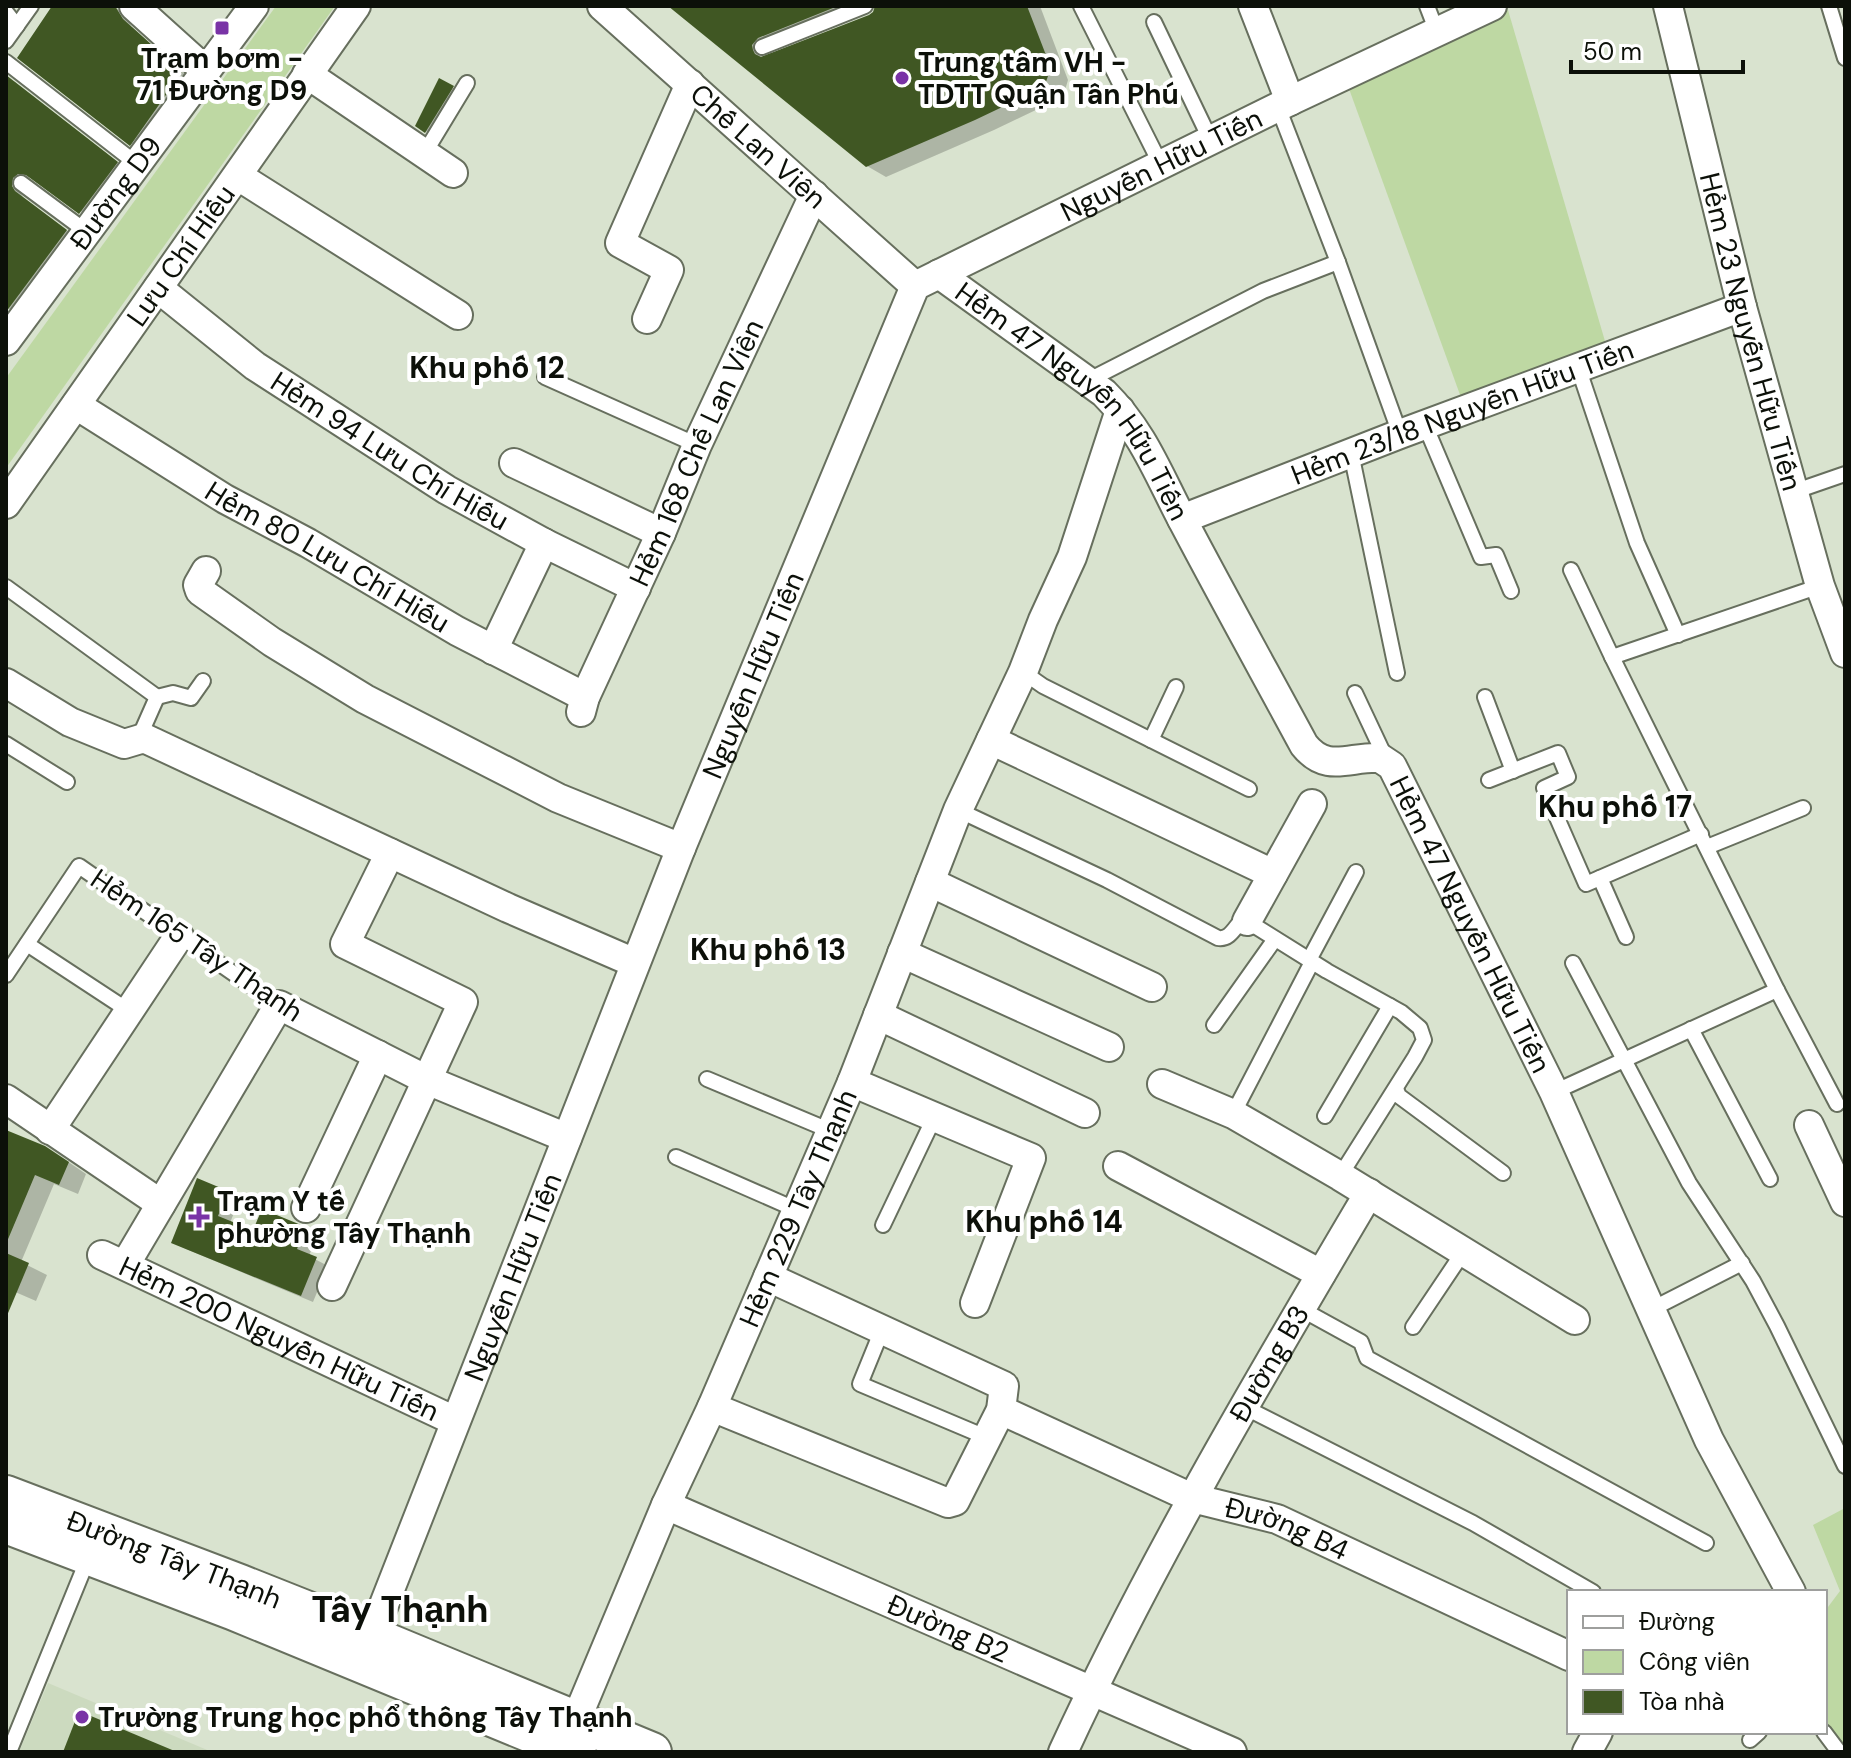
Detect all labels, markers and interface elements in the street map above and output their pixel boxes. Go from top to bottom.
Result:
marker: Trạm bơm - 71 Đường D9 [213,19,231,37]
scale bar [1571,24,1743,74]
text: 50 m [1583,36,1642,67]
place label: Trạm bơm - 71 Đường D9 [137,40,307,109]
place label: Trung tâm VH - TDTT Quận Tân Phú [918,44,1179,113]
marker: Trung tâm VH - TDTT Quận Tân Phú [893,69,911,87]
street label: Chế Lan Viên [682,76,834,217]
street label: Nguyễn Hữu Tiến [1054,100,1268,230]
street label: Đường D9 [61,129,170,258]
street label: Hẻm 23 Nguyễn Hữu Tiến [1691,169,1810,495]
street label: Lưu Chí Hiếu [119,178,244,334]
street label: Hẻm 47 Nguyễn Hữu Tiến [948,274,1197,527]
street label: Hẻm 168 Chế Lan Viên [621,313,772,592]
street label: Hẻm 23/18 Nguyễn Hữu Tiến [1286,331,1639,494]
district label: Khu phố 12 [409,348,565,387]
street label: Hẻm 94 Lưu Chí Hiếu [264,363,515,539]
street label: Hẻm 80 Lưu Chí Hiếu [198,473,456,642]
street label: Nguyễn Hữu Tiến [694,566,813,784]
street label: Hẻm 47 Nguyễn Hữu Tiến [1381,770,1560,1079]
district label: Khu phố 17 [1538,787,1692,826]
street label: Hẻm 165 Tây Thạnh [83,861,310,1030]
district label: Khu phố 13 [690,930,846,969]
street label: Hẻm 229 Tây Thạnh [731,1084,866,1333]
street label: Nguyễn Hữu Tiến [456,1168,571,1387]
place label: Trạm Y tế phường Tây Thạnh [217,1183,471,1252]
district label: Khu phố 14 [965,1202,1123,1241]
marker: Trạm Y tế phường Tây Thạnh [188,1206,210,1228]
street label: Hẻm 200 Nguyễn Hữu Tiến [113,1248,445,1430]
street label: Đường B3 [1221,1298,1318,1429]
street label: Đường B4 [1221,1489,1355,1569]
street label: Đường Tây Thạnh [61,1502,287,1618]
district label: Tây Thạnh [311,1586,489,1633]
street label: Đường B2 [881,1586,1015,1671]
legend [1567,1590,1827,1734]
text: Đường [1639,1606,1715,1637]
text: Công viên [1639,1646,1750,1677]
text: Tòa nhà [1639,1686,1725,1717]
place label: Trường Trung học phổ thông Tây Thạnh [98,1699,632,1736]
marker: Trường Trung học phổ thông Tây Thạnh [73,1708,91,1726]

